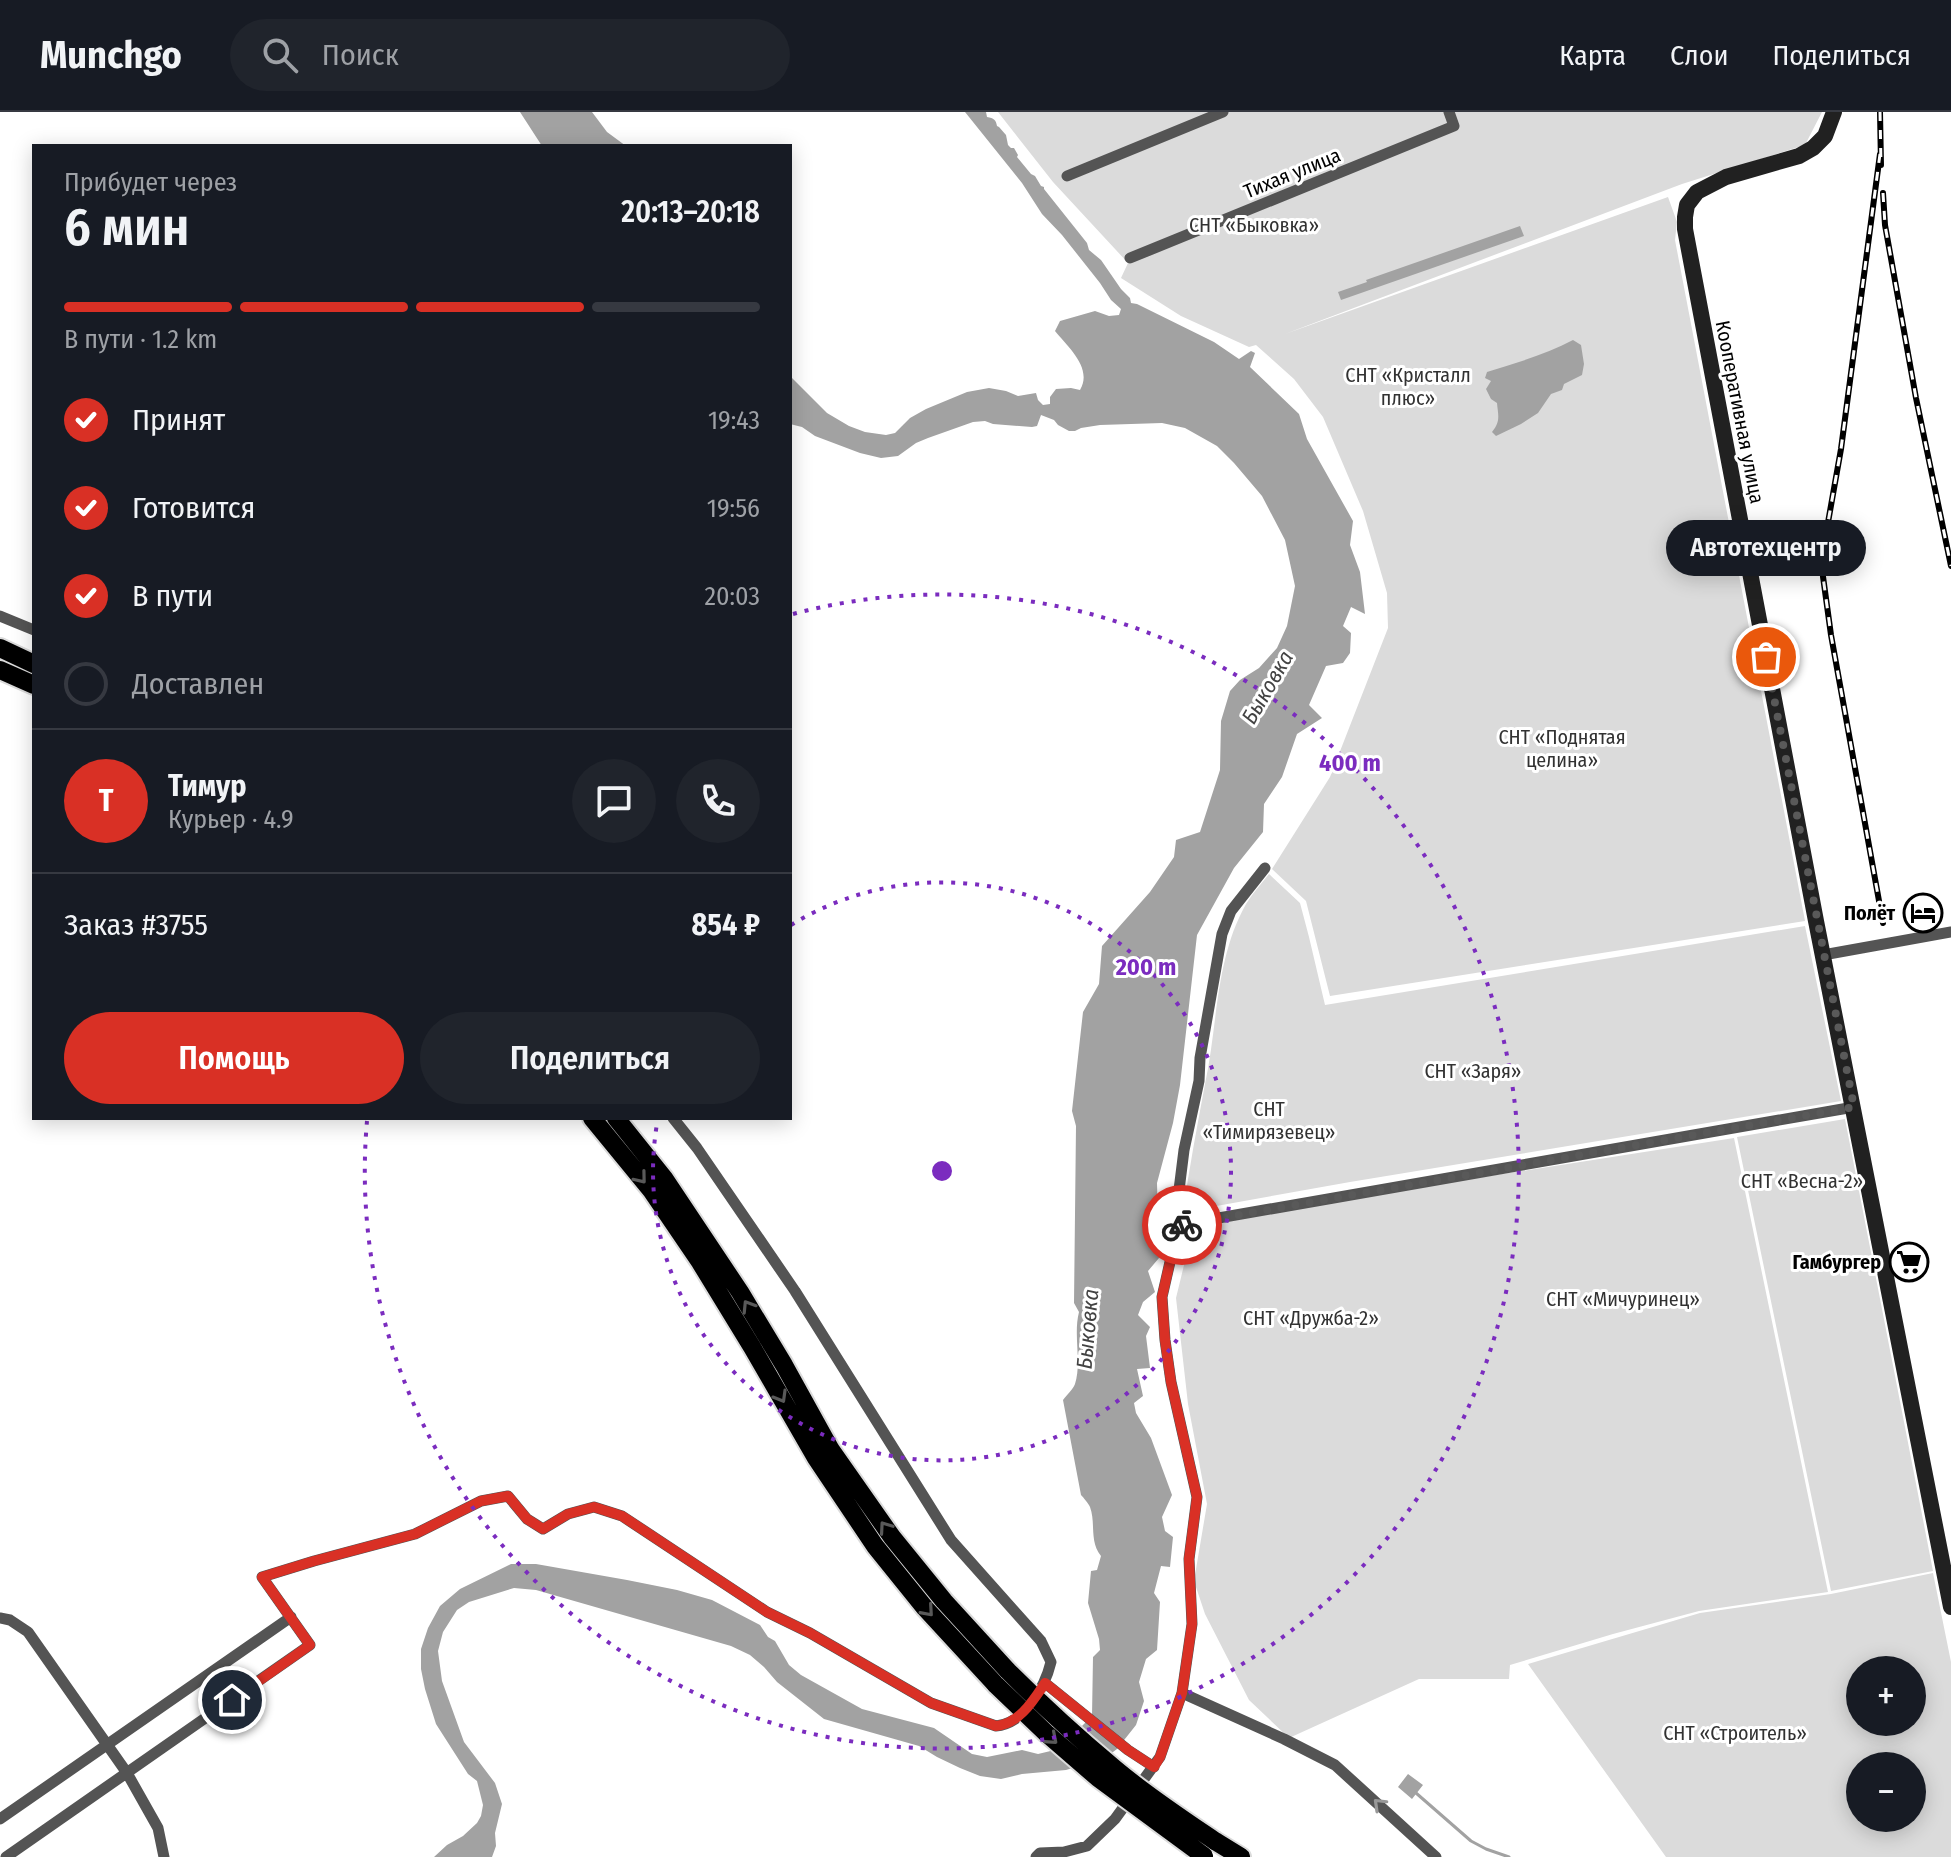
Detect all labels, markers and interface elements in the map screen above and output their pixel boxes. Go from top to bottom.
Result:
search box [230,19,790,91]
text: Munchgo [40,32,182,78]
icon: search [258,33,302,77]
text: Поиск [322,37,399,73]
text: Карта [1559,39,1626,72]
text: Слои [1670,39,1728,72]
text: Поделиться [1772,39,1911,72]
street label: Тихая улица [1240,143,1344,203]
text: Прибудет через [64,167,237,198]
text: 20:13–20:18 [621,194,760,230]
text: 6 мин [64,196,189,259]
park label: СНТ «Быковка» [1189,213,1319,237]
street label: Кооперативная улица [1710,318,1770,506]
text: В пути · 1.2 km [64,324,217,355]
park label: СНТ «Кристалл плюс» [1345,363,1471,410]
icon: check [64,398,108,442]
text: Принят [132,402,225,438]
text: 19:43 [708,405,760,436]
icon: check [64,486,108,530]
text: Готовится [132,490,255,526]
text: 19:56 [707,493,760,524]
callout: Автотехцентр [1666,521,1866,577]
text: Автотехцентр [1690,532,1842,563]
icon: check [64,574,108,618]
text: В пути [132,578,213,614]
text: 20:03 [704,581,760,612]
pin [1732,623,1800,691]
icon: bag [1744,635,1788,679]
water label: Быковка [1236,646,1299,729]
text: Доставлен [132,666,264,702]
park label: СНТ «Поднятая целина» [1498,725,1626,772]
text: 400 m [1319,749,1381,777]
button: chat [572,759,656,843]
button: phone [676,759,760,843]
text: Тимур [168,768,247,804]
text: Т [99,783,113,819]
text: Курьер · 4.9 [168,804,294,835]
hotel icon: Полёт [1902,892,1944,934]
place label: Полёт [1844,901,1895,925]
text: Заказ #3755 [64,907,208,943]
text: 854 ₽ [692,907,760,943]
text: 200 m [1115,953,1176,981]
button: Помощь [64,1012,404,1104]
button: Поделиться [420,1012,760,1104]
park label: СНТ «Заря» [1424,1059,1522,1083]
park label: СНТ «Тимирязевец» [1203,1097,1335,1144]
centre of rings [928,1157,956,1185]
one-way arrow [631,1169,646,1183]
park label: СНТ «Весна-2» [1741,1169,1863,1193]
courier [1142,1185,1222,1265]
icon: bike [1160,1203,1204,1247]
supermarket icon: Гамбургер [1888,1241,1930,1283]
place label: Гамбургер [1792,1250,1881,1274]
park label: СНТ «Мичуринец» [1546,1287,1700,1311]
water label: Быковка [1071,1288,1104,1370]
one-way arrow [743,1300,758,1315]
park label: СНТ «Дружба-2» [1243,1306,1379,1330]
one-way arrow [771,1388,787,1403]
one-way arrow [880,1521,895,1535]
one-way arrow [919,1601,933,1616]
map controls [1846,1656,1926,1832]
button: + [1846,1656,1926,1736]
pin [198,1666,266,1734]
icon: home [210,1678,254,1722]
park label: СНТ «Строитель» [1663,1721,1807,1745]
one-way arrow [1043,1729,1058,1744]
button: − [1846,1752,1926,1832]
one-way arrow [1374,1799,1388,1813]

